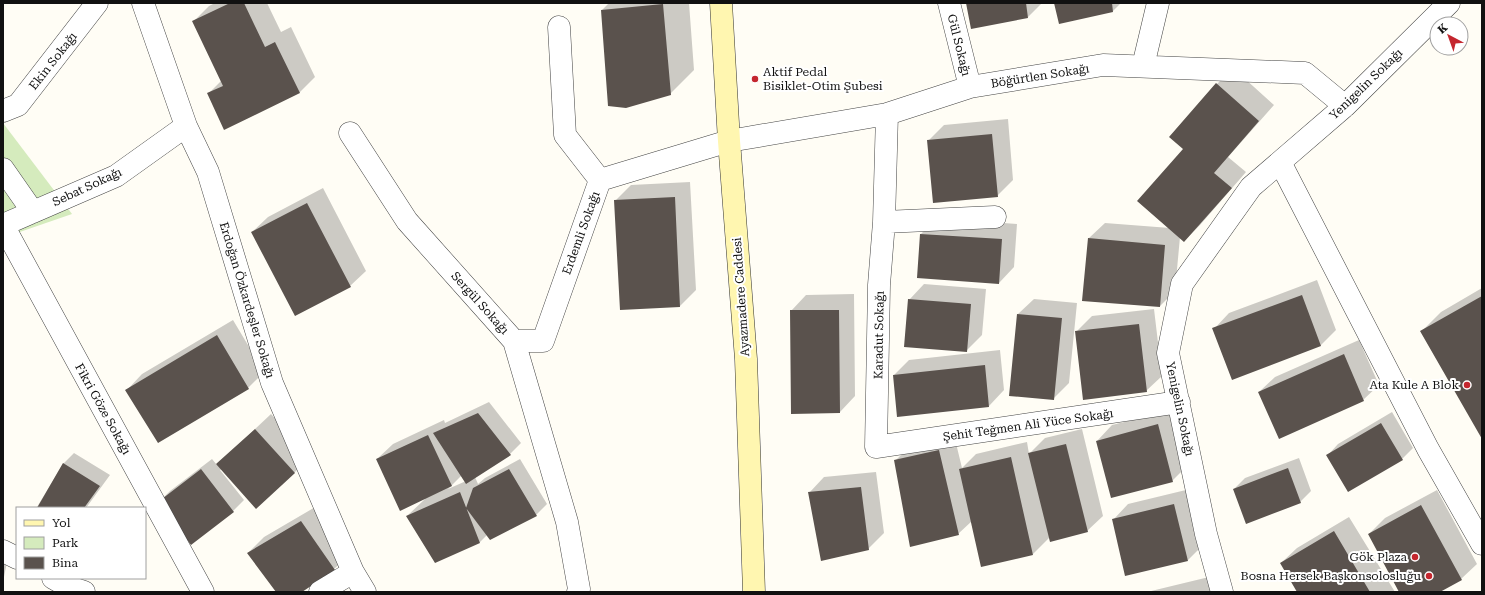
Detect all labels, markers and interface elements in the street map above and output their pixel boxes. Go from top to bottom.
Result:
street label: Gül Sokağı [945,13,973,78]
north arrow [1429,16,1469,56]
text: K [1435,21,1451,37]
street label: Ekin Sokağı [26,29,80,93]
street label: Yenigelin Sokağı [1327,45,1406,122]
street label: Böğürtlen Sokağı [990,61,1091,91]
place label: Aktif Pedal Bisiklet-Otim Şubesi [763,65,883,93]
marker: Aktif Pedal Bisiklet-Otim Şubesi [750,74,760,84]
street label: Sebat Sokağı [50,165,124,209]
street label: Erdemli Sokağı [559,189,603,276]
street label: Erdoğan Özkardeşler Sokağı [217,220,278,380]
street label: Ayazmadere Caddesi [730,237,752,357]
street label: Sergül Sokağı [448,269,512,337]
street label: Karadut Sokağı [871,291,887,379]
street label: Fikri Göze Sokağı [72,361,134,457]
street label: Yenigelin Sokağı [1163,361,1197,458]
place label: Ata Kule A Blok [1369,378,1459,392]
marker: Ata Kule A Blok [1462,380,1472,390]
street label: Şehit Teğmen Ali Yüce Sokağı [942,406,1114,444]
legend [16,507,146,579]
text: Yol [52,516,71,530]
text: Park [52,536,79,550]
place label: Gök Plaza [1349,550,1407,564]
marker: Gök Plaza [1410,552,1420,562]
text: Bina [52,556,79,570]
place label: Bosna Hersek Başkonsolosluğu [1241,569,1422,583]
marker: Bosna Hersek Başkonsolosluğu [1424,571,1434,581]

